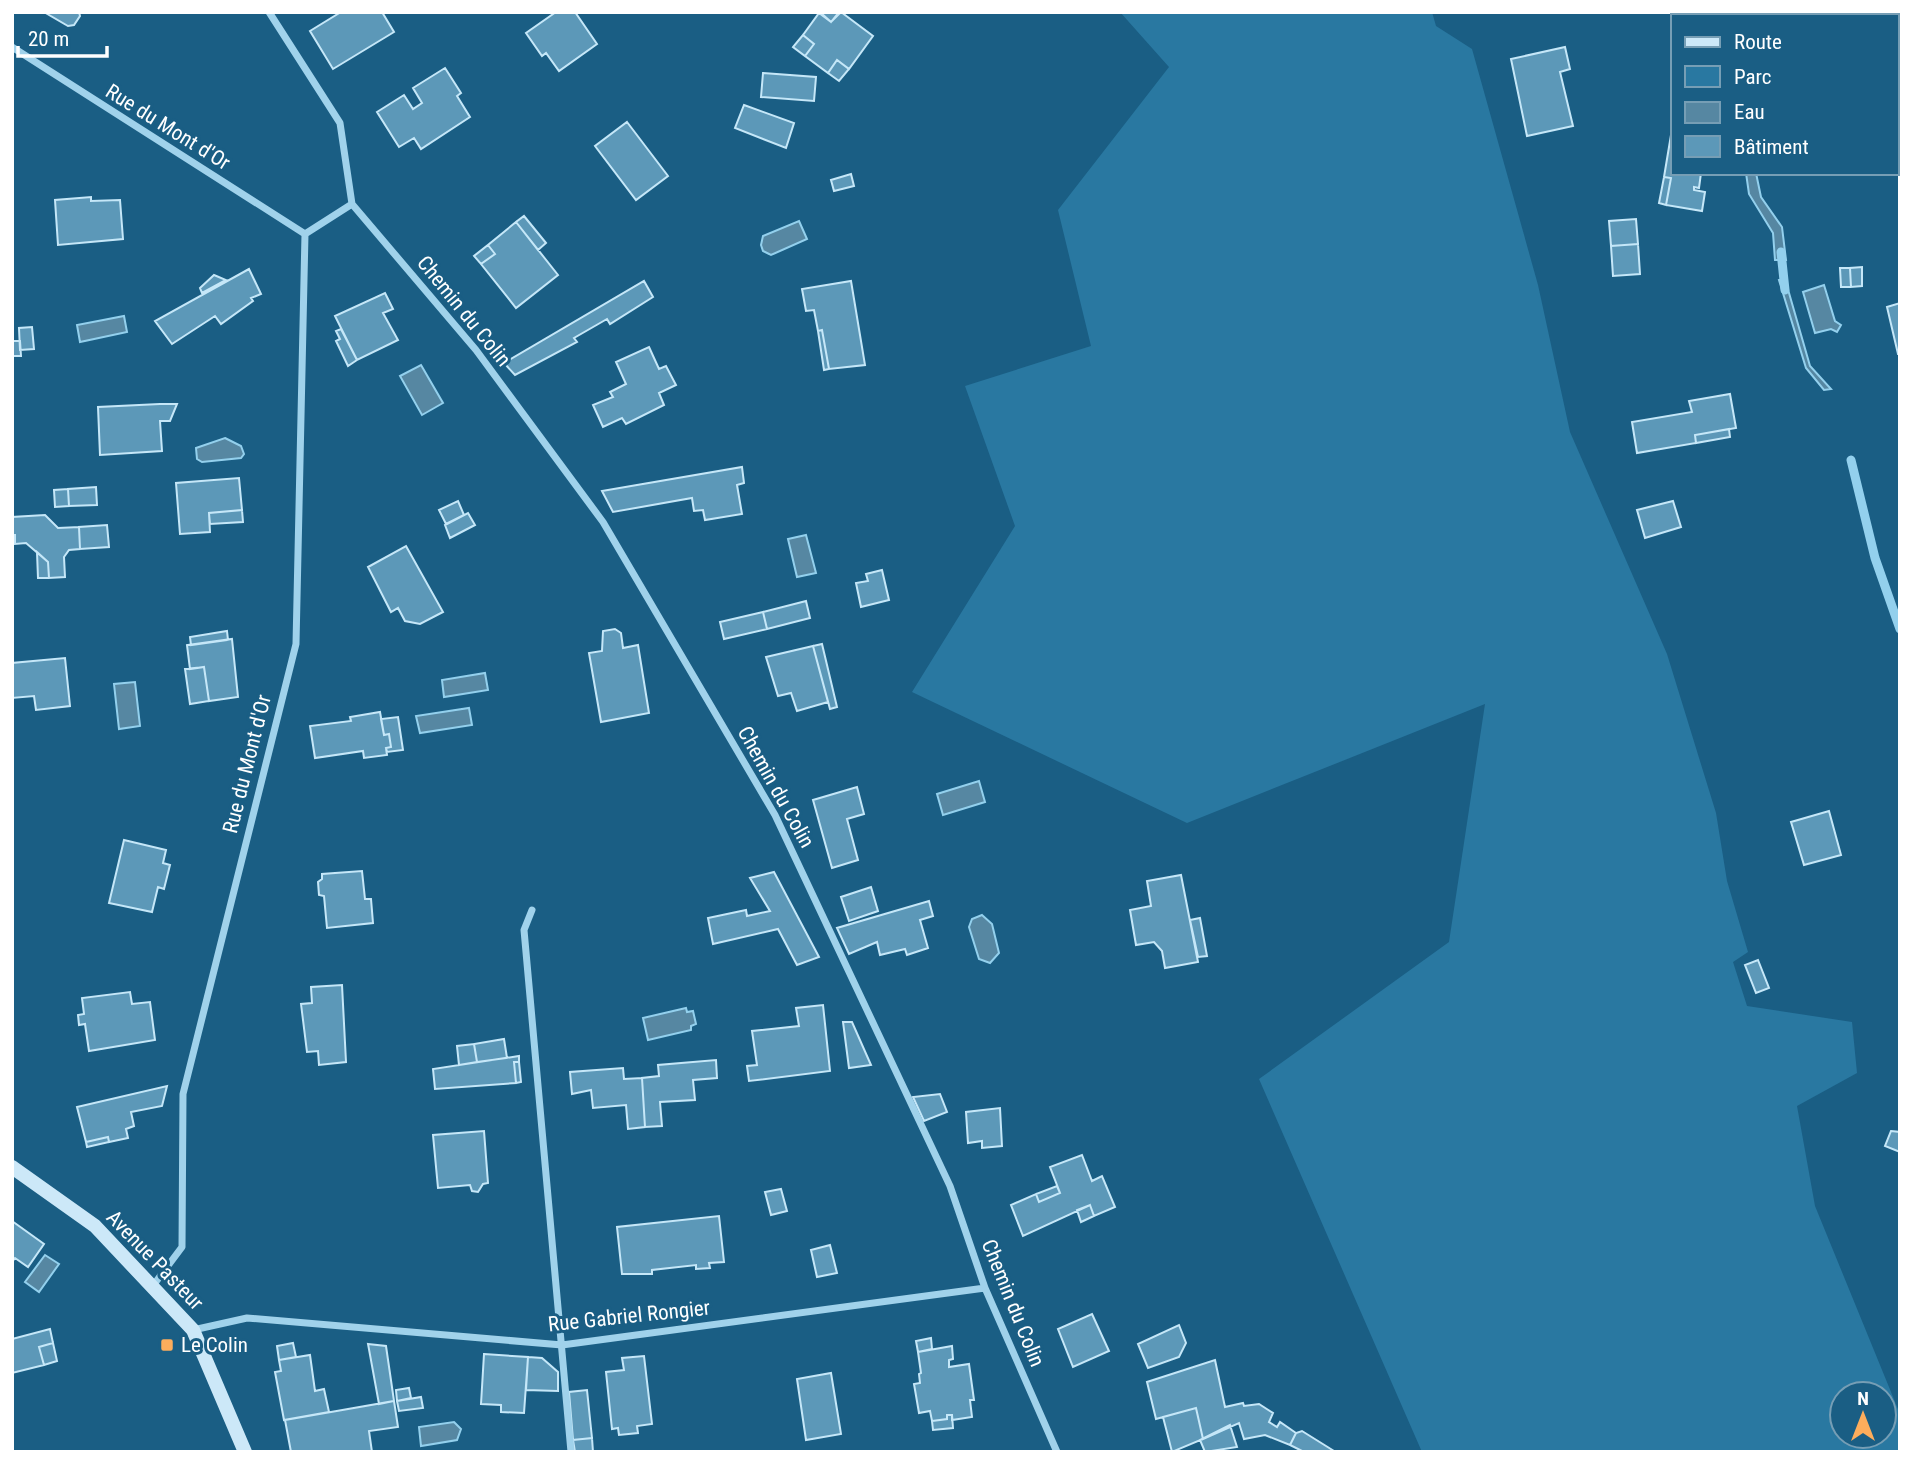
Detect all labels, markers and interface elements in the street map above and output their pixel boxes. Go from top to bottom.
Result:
scale bar [18,14,107,58]
legend [1671,14,1898,175]
text: 20 m [28,27,69,51]
text: Route [1734,30,1782,54]
text: Parc [1734,65,1772,89]
street label: Rue du Mont d'Or [101,79,235,175]
text: Eau [1734,100,1765,124]
text: Bâtiment [1734,135,1809,159]
street label: Chemin du Colin [412,251,516,371]
street label: Rue du Mont d'Or [218,692,276,836]
street label: Chemin du Colin [733,722,819,852]
street label: Avenue Pasteur [102,1205,208,1315]
street label: Chemin du Colin [977,1236,1049,1370]
street label: Rue Gabriel Rongier [547,1296,711,1336]
place label: Le Colin [181,1333,248,1357]
marker: Le Colin [159,1337,175,1353]
north arrow [1828,1380,1898,1450]
text: N [1857,1387,1869,1410]

